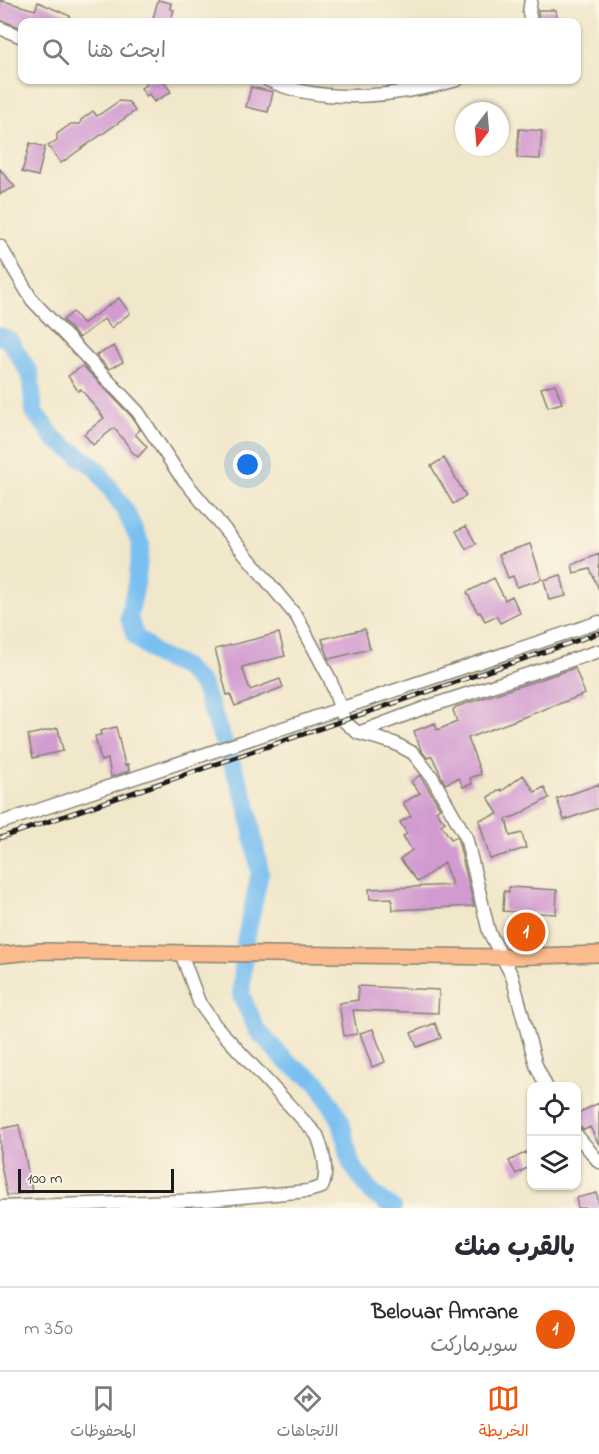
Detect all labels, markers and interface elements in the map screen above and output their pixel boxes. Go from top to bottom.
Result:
search box [18,18,581,84]
icon: search [39,35,72,68]
text: ابحث هنا [87,36,166,68]
north arrow [455,102,509,156]
your location [233,450,262,479]
pin: 1 [506,910,546,954]
map controls [527,1082,581,1190]
button: locate [527,1082,581,1136]
button: layers [527,1136,581,1190]
scale bar [18,1166,174,1194]
text: 100 m [27,1167,62,1191]
text: بالقرب منك [454,1230,575,1268]
text: Belouar Amrane [371,1297,518,1329]
text: 350 m [24,1315,73,1344]
text: 1 [552,1315,559,1344]
text: سوبرماركت [430,1332,518,1361]
tab: المحفوظات [70,1382,136,1445]
tab: الاتجاهات [277,1382,338,1445]
tab: الخريطة [479,1382,529,1445]

